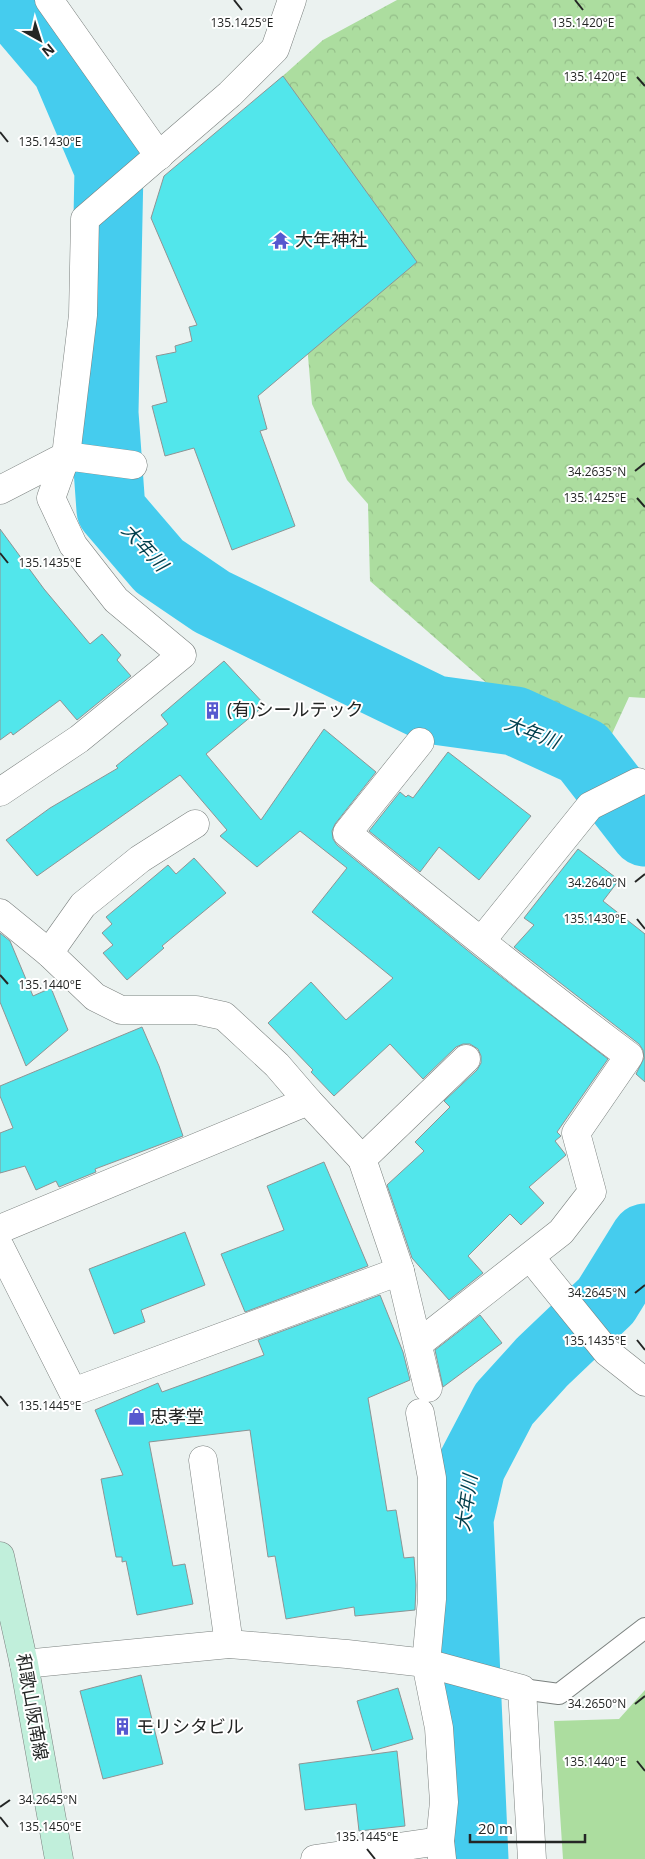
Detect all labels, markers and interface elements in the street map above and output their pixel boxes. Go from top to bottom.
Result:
text: 135.1425°E [211,14,274,31]
text: 135.1420°E [552,14,615,31]
north arrow [15,15,65,65]
text: N [38,40,59,61]
text: 135.1420°E [564,68,627,85]
text: 135.1430°E [19,133,82,150]
place label: 大年神社 [295,227,367,251]
temple icon: 大年神社 [271,230,291,250]
text: 34.2635°N [568,463,626,480]
text: 135.1425°E [564,489,627,506]
water label: 大年川 [116,517,175,578]
text: 135.1435°E [19,554,82,571]
place label: (有)シールテック [227,697,364,721]
building icon: (有)シールテック [203,700,223,720]
water label: 大年川 [501,710,565,755]
text: 34.2640°N [568,874,626,891]
text: 135.1430°E [564,910,627,927]
text: 135.1440°E [19,976,82,993]
text: 34.2645°N [568,1284,626,1301]
text: 135.1435°E [564,1332,627,1349]
text: 135.1445°E [19,1397,82,1414]
place label: 忠孝堂 [150,1404,204,1428]
shop icon: 忠孝堂 [126,1407,146,1427]
water label: 大年川 [449,1471,483,1533]
street label: 和歌山阪南線 [12,1652,54,1762]
text: 34.2650°N [568,1695,626,1712]
place label: モリシタビル [136,1714,244,1738]
building icon: モリシタビル [112,1717,132,1737]
text: 135.1440°E [564,1753,627,1770]
text: 34.2645°N [19,1791,77,1808]
scale bar [470,1812,585,1844]
text: 135.1450°E [19,1818,82,1835]
text: 20 m [478,1818,513,1838]
text: 135.1445°E [336,1828,399,1845]

